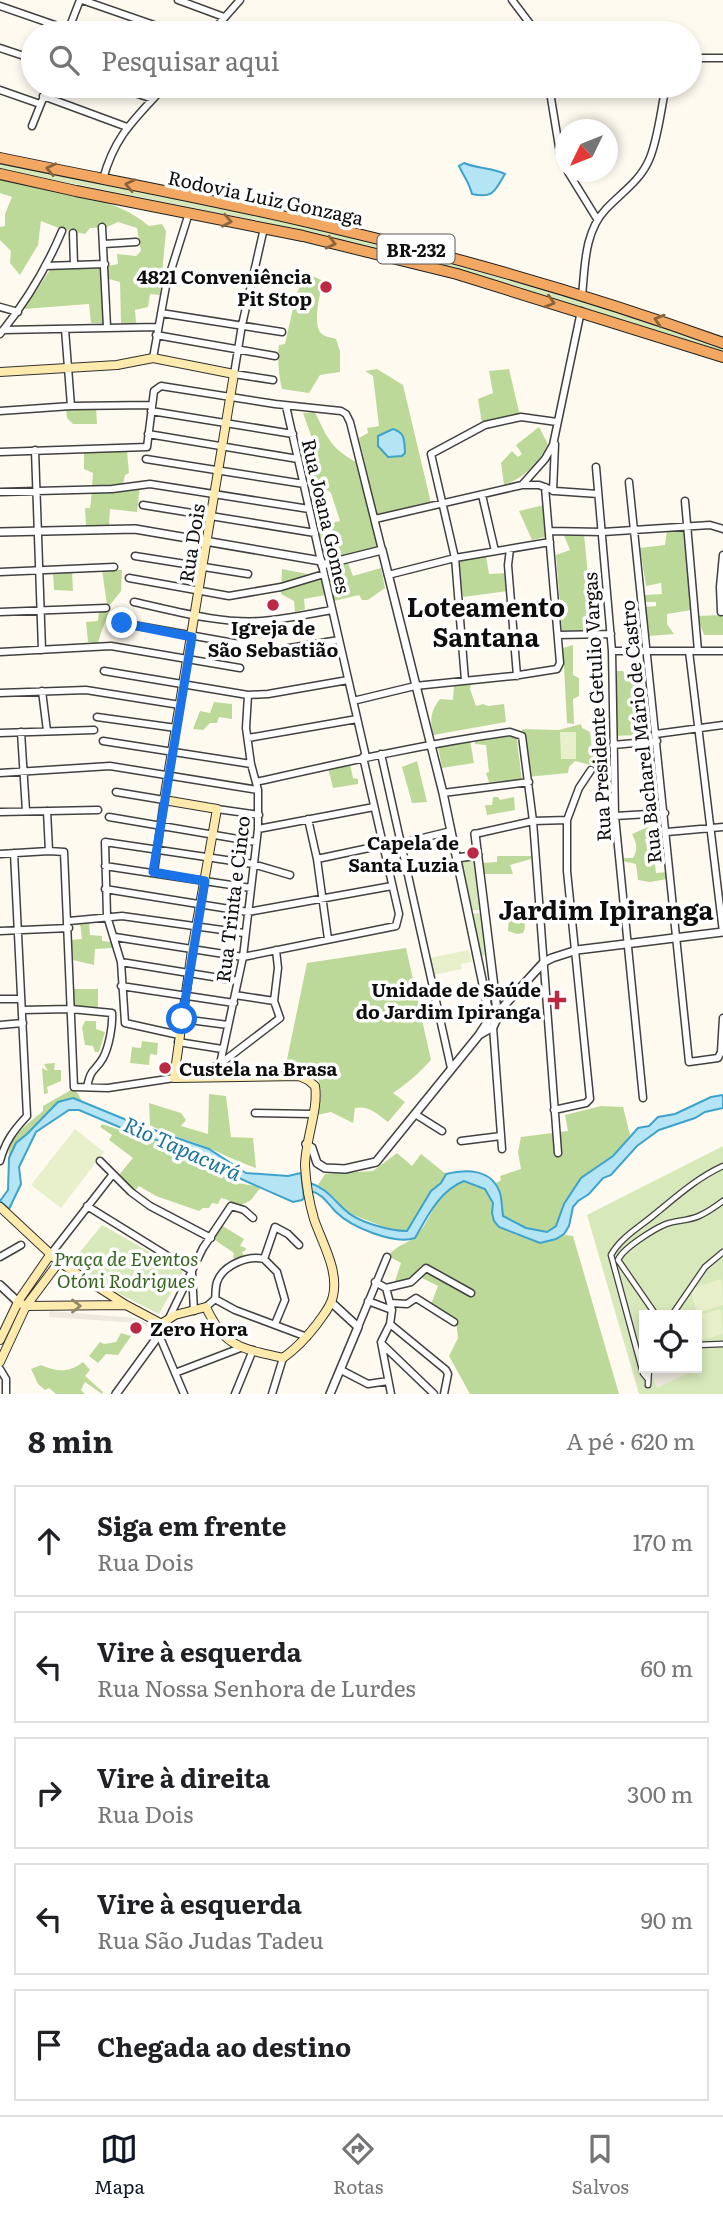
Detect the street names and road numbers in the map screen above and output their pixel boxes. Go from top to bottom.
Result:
street label: Rodovia Luiz Gonzaga [166,163,367,232]
road number: BR-232 [378,234,454,264]
street label: Rua Joana Gomes [296,436,359,597]
street label: Rua Dois [171,501,211,584]
street label: Rua Presidente Getulio Vargas [575,571,617,843]
street label: Rua Bacharel Mário de Castro [612,599,668,865]
street label: Rua Trinta e Cinco [208,814,256,984]

